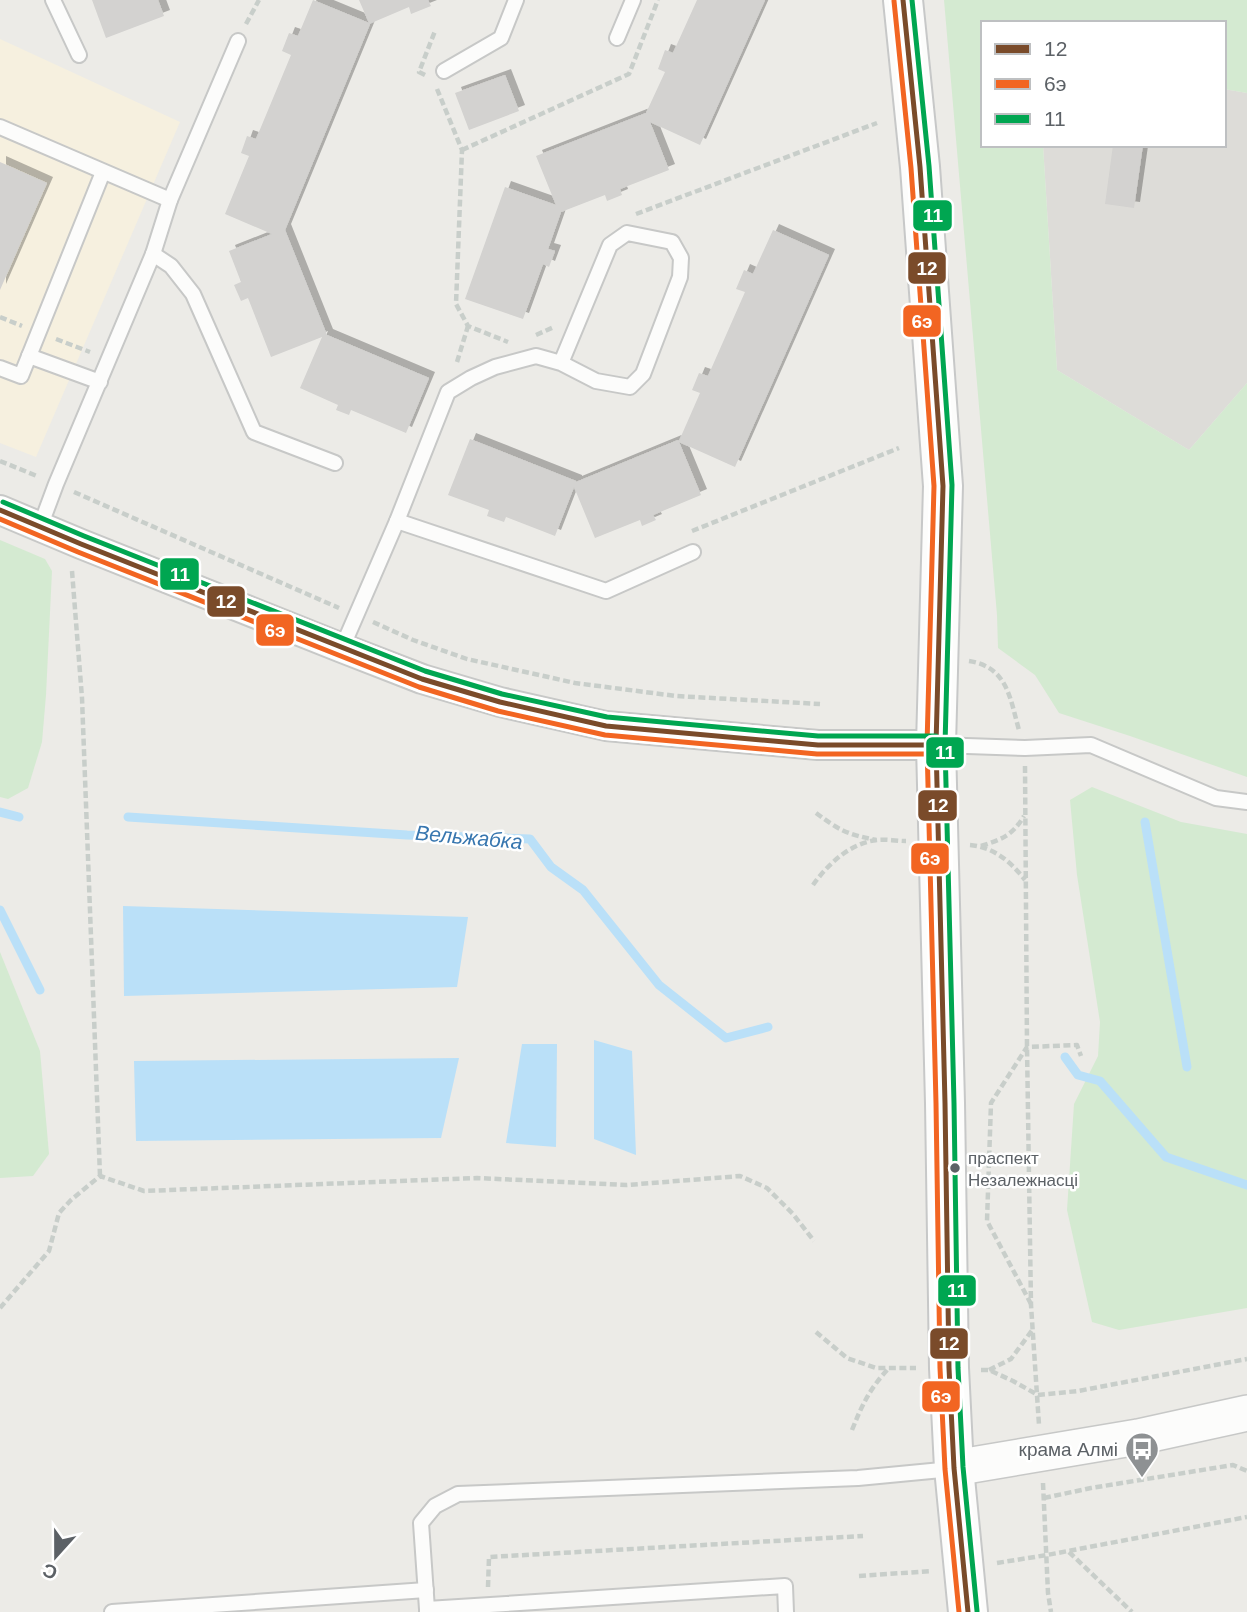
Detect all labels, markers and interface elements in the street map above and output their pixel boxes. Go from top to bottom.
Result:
legend [981,21,1226,147]
text: 12 [1044,37,1067,60]
text: 6э [1044,72,1066,95]
text: 11 [1044,107,1066,130]
line badge: 11 [912,199,953,232]
text: 11 [923,205,943,226]
line badge: 12 [907,251,947,285]
text: 12 [916,258,938,279]
line badge: 6э [902,304,942,338]
text: 6э [911,311,933,332]
line badge: 11 [159,557,200,591]
text: 11 [170,564,190,585]
line badge: 12 [206,585,246,618]
text: 12 [215,591,237,612]
line badge: 6э [255,613,295,647]
text: 6э [264,620,286,641]
line badge: 11 [925,736,965,769]
text: 11 [935,742,955,763]
line badge: 12 [917,789,958,822]
text: 12 [927,795,949,816]
water label: Вельжабка [414,821,524,853]
line badge: 6э [910,842,950,875]
text: 6э [919,848,941,869]
place label: праспект Незалежнасці [968,1149,1078,1190]
marker: праспект Незалежнасці [948,1161,962,1175]
line badge: 11 [937,1274,977,1307]
text: 11 [947,1280,967,1301]
line badge: 12 [929,1327,969,1360]
text: 12 [938,1333,960,1354]
line badge: 6э [921,1380,961,1413]
text: 6э [930,1386,952,1407]
bus stop icon: крама Алмі [1123,1430,1161,1479]
place label: крама Алмі [1019,1439,1118,1460]
north arrow [21,1521,91,1591]
text: С [40,1559,60,1584]

